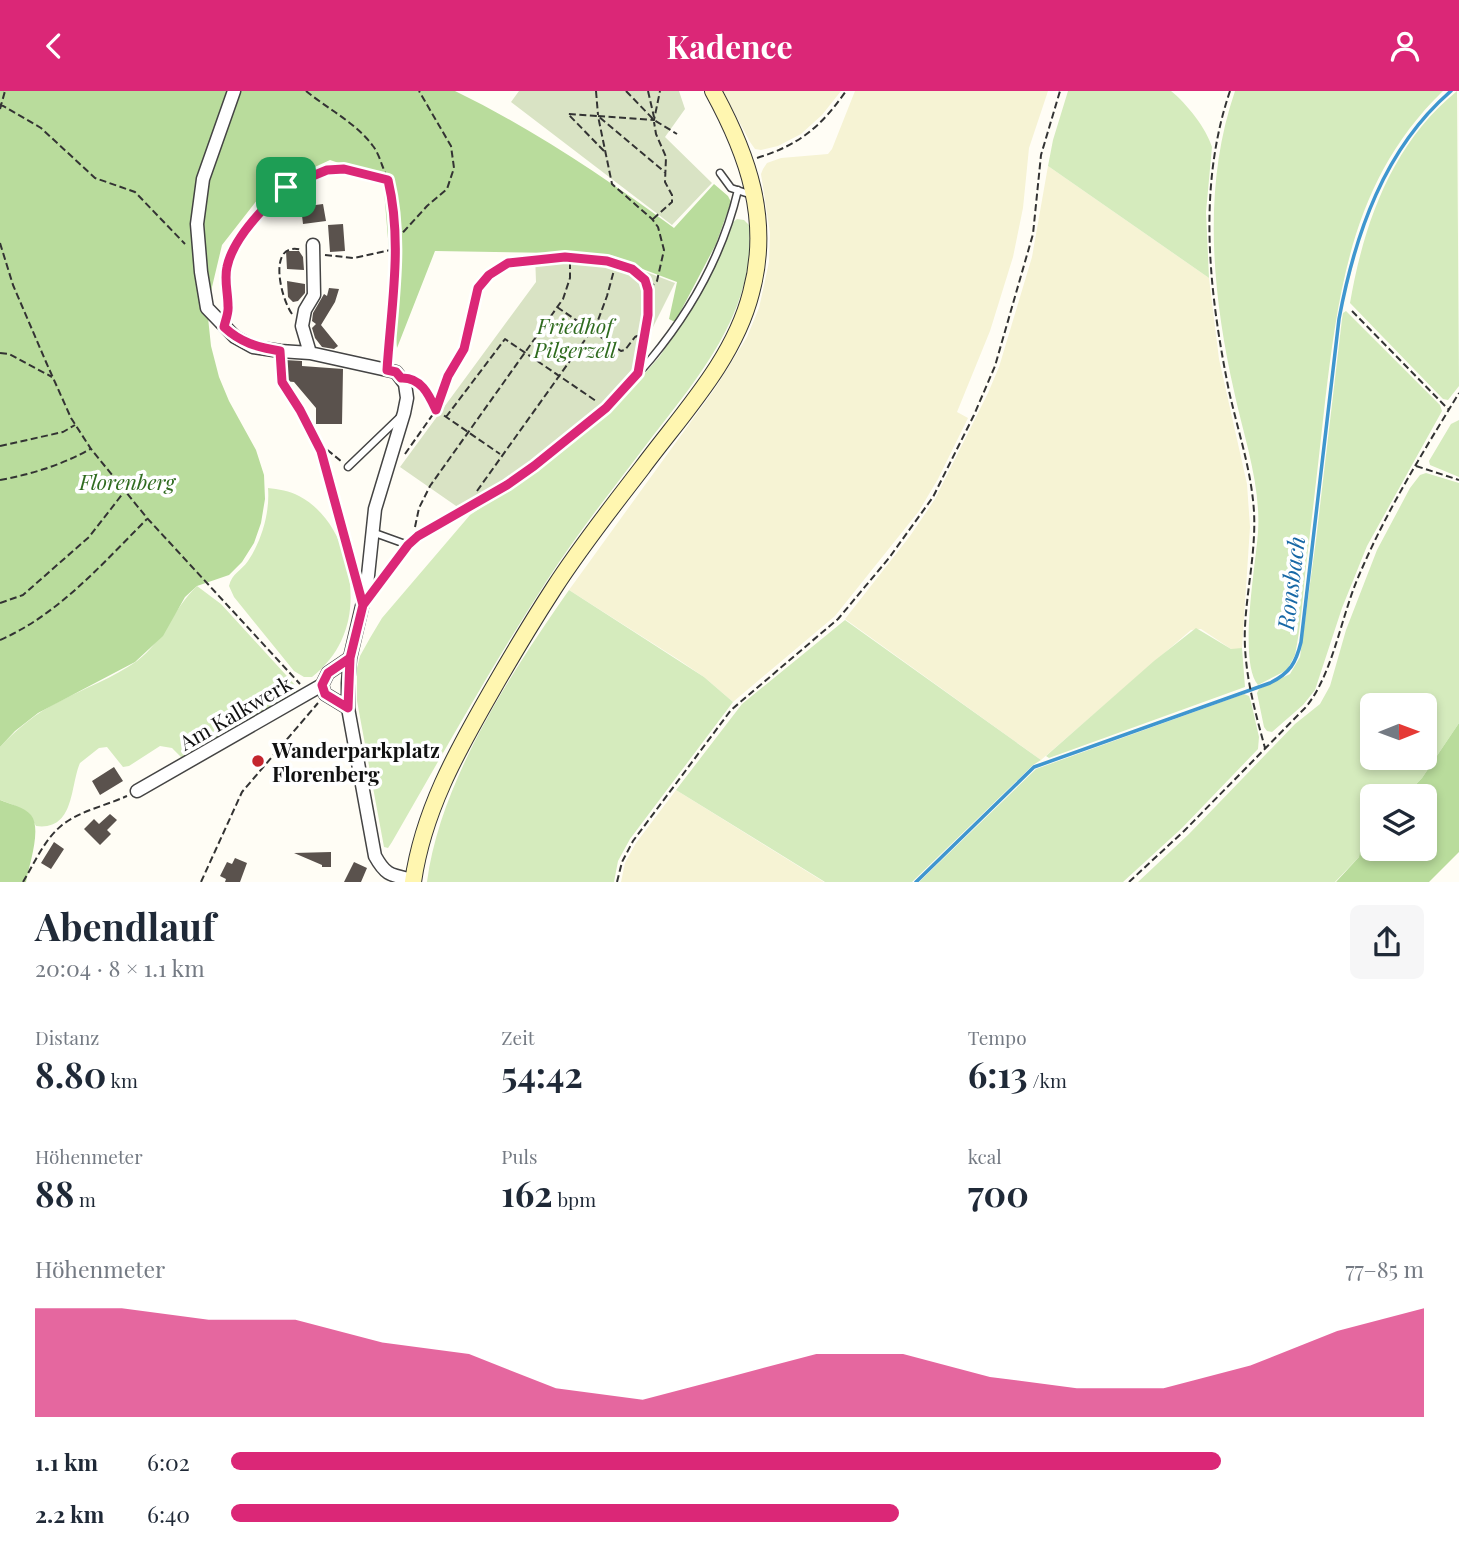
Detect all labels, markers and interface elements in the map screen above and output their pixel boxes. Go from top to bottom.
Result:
text: Kadence [666,24,793,67]
icon: back [35,27,73,65]
icon: person [1386,27,1424,65]
pin [256,157,316,217]
icon: arrive [267,168,305,206]
park label: Friedhof Pilgerzell [533,311,617,363]
park label: Florenberg [78,467,176,495]
water label: Ronsbach [1269,534,1311,633]
street label: Am Kalkwerk [173,668,297,756]
north arrow [1360,693,1437,770]
map controls [1360,693,1437,861]
place label: Wanderparkplatz Florenberg [271,735,440,787]
marker: Wanderparkplatz Florenberg [250,753,266,769]
button: layers [1360,784,1437,861]
text: Abendlauf [35,900,216,951]
button: share [1350,905,1424,979]
text: 20:04 · 8 × 1.1 km [35,952,205,983]
text: Distanz [35,1024,99,1050]
text: Zeit [501,1024,534,1050]
text: Tempo [968,1024,1027,1050]
text: 8.80 [35,1050,106,1097]
text: 54:42 [501,1050,583,1097]
text: 6:13 [968,1050,1028,1097]
text: km [106,1067,138,1093]
text: /km [1028,1067,1067,1093]
text: Höhenmeter [35,1143,143,1169]
text: Puls [501,1143,537,1169]
text: kcal [968,1143,1002,1169]
text: 88 [35,1169,74,1216]
text: 162 [501,1169,553,1216]
text: 700 [968,1169,1029,1216]
text: m [74,1186,96,1212]
text: bpm [553,1186,596,1212]
text: Höhenmeter [35,1253,165,1284]
text: 77–85 m [1345,1253,1424,1284]
text: 1.1 km [35,1446,98,1477]
text: 6:02 [147,1446,190,1477]
text: 2.2 km [35,1498,104,1529]
text: 6:40 [147,1498,190,1529]

